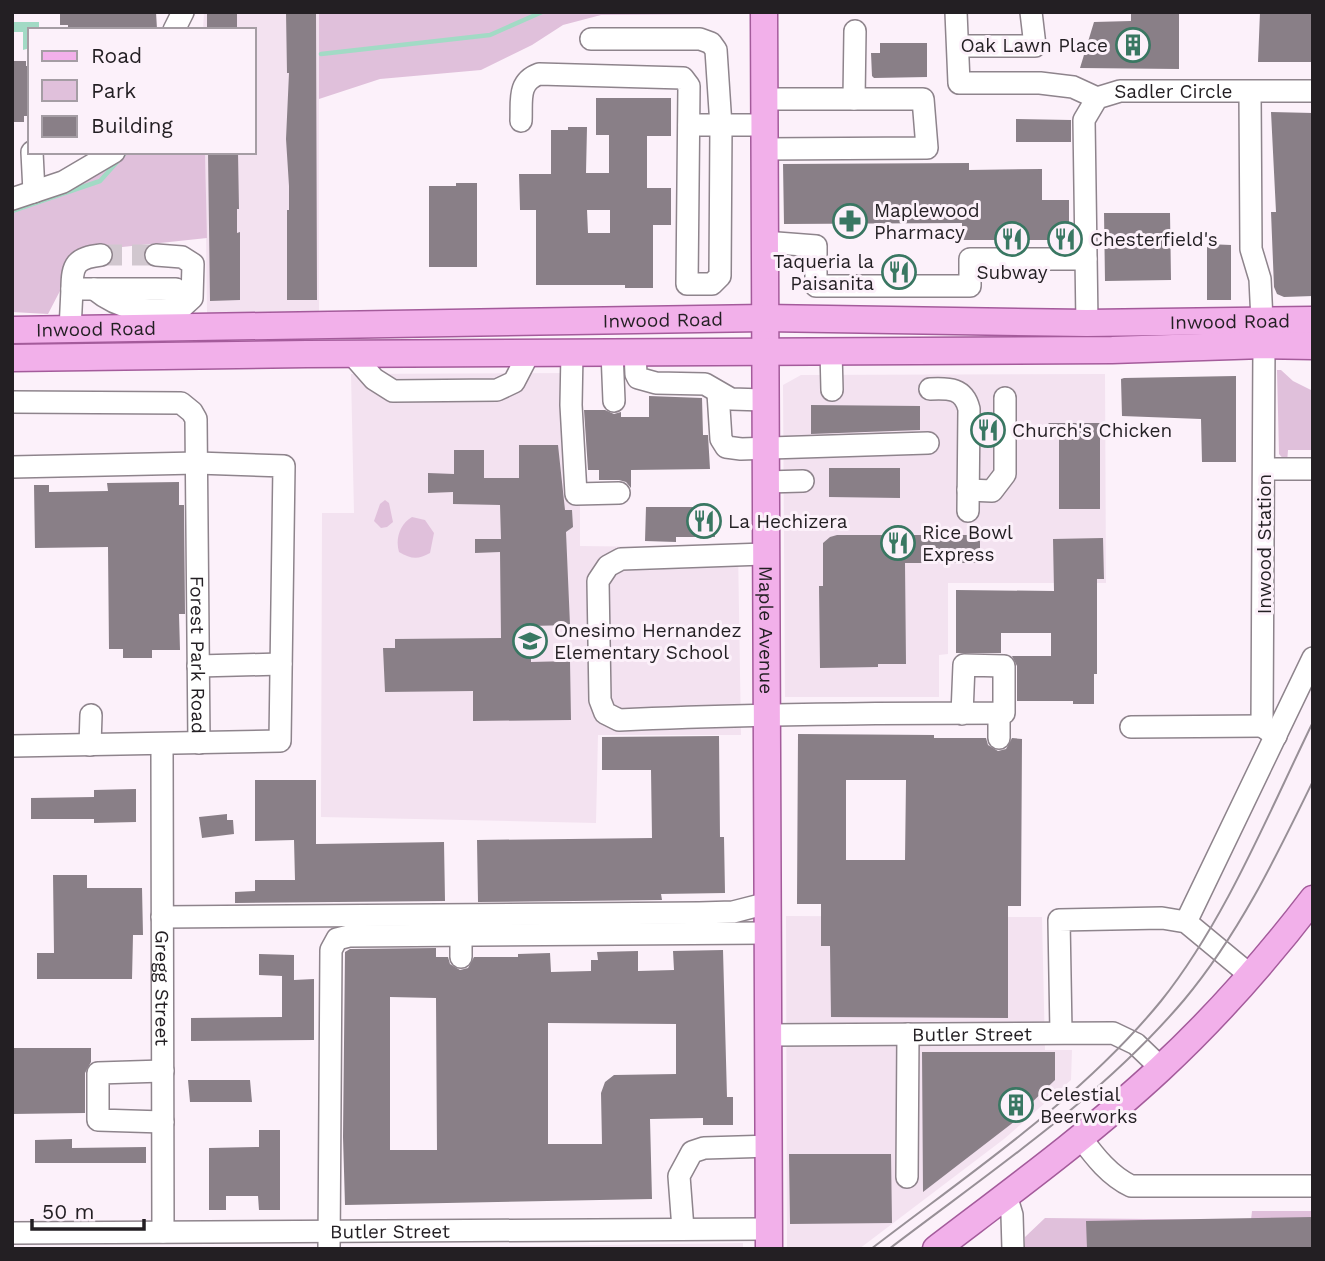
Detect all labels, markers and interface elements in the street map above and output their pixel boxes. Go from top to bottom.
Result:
building icon: Oak Lawn Place [1114,26,1152,64]
legend [28,28,256,154]
place label: Oak Lawn Place [960,34,1108,57]
text: Road [91,43,142,68]
text: Park [91,78,136,103]
street label: Sadler Circle [1114,80,1233,103]
text: Building [91,113,173,138]
place label: Maplewood Pharmacy [874,199,980,244]
pharmacy icon: Maplewood Pharmacy [831,202,869,240]
restaurant icon: Subway [993,220,1031,258]
restaurant icon: Chesterfield's [1046,220,1084,258]
place label: Chesterfield's [1090,228,1218,251]
place label: Taqueria la Paisanita [773,250,874,295]
restaurant icon: Taqueria la Paisanita [880,253,918,291]
place label: Subway [976,261,1048,284]
street label: Inwood Road [603,308,723,333]
street label: Inwood Road [1170,309,1290,334]
street label: Inwood Road [36,317,156,342]
restaurant icon: Church's Chicken [969,411,1007,449]
place label: Church's Chicken [1012,419,1172,442]
street label: Inwood Station [1253,474,1276,614]
restaurant icon: La Hechizera [685,502,723,540]
place label: La Hechizera [728,510,848,533]
place label: Rice Bowl Express [922,521,1013,566]
restaurant icon: Rice Bowl Express [879,524,917,562]
street label: Maple Avenue [754,566,778,694]
street label: Forest Park Road [185,576,210,734]
place label: Onesimo Hernandez Elementary School [554,619,742,664]
school or university icon: Onesimo Hernandez Elementary School [511,622,549,660]
street label: Gregg Street [150,930,174,1046]
street label: Butler Street [912,1022,1032,1046]
place label: Celestial Beerworks [1040,1083,1137,1128]
building icon: Celestial Beerworks [997,1086,1035,1124]
scale bar [32,1188,144,1232]
text: 50 m [42,1199,94,1224]
street label: Butler Street [330,1220,450,1243]

